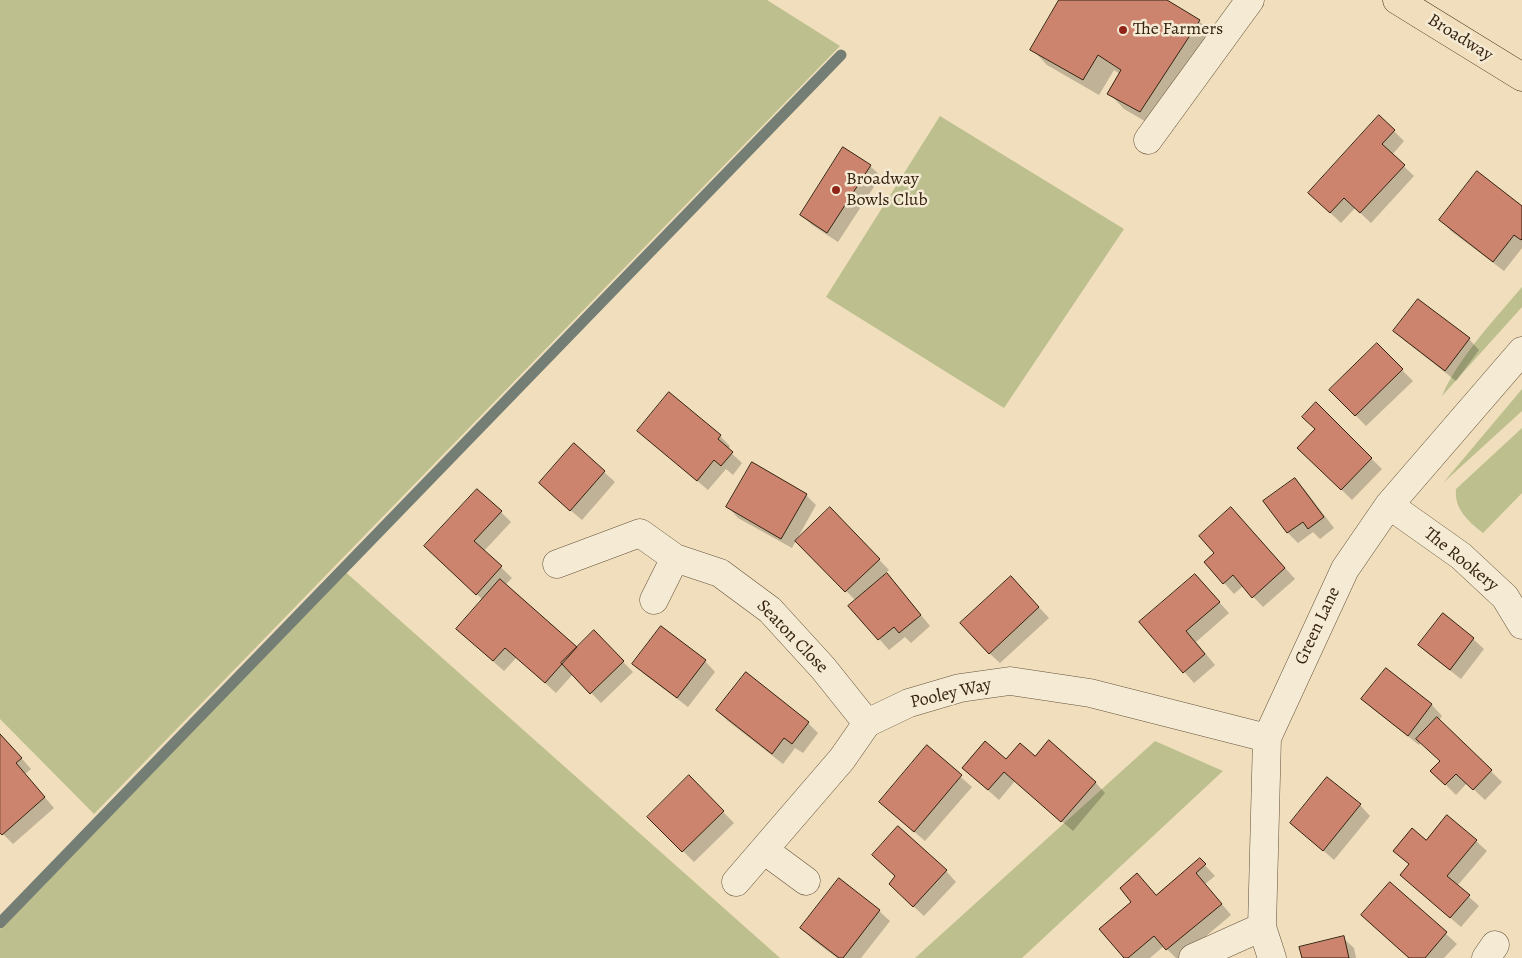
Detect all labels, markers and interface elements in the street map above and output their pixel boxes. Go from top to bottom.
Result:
street label: Broadway [1423,10,1497,66]
place label: The Farmers [1133,19,1223,41]
marker: The Farmers [1117,24,1129,36]
place label: Broadway Bowls Club [846,169,928,212]
marker: Broadway Bowls Club [830,184,842,196]
street label: The Rookery [1419,523,1503,597]
street label: Green Lane [1291,584,1345,668]
street label: Seaton Close [752,596,832,678]
street label: Pooley Way [908,674,994,714]

